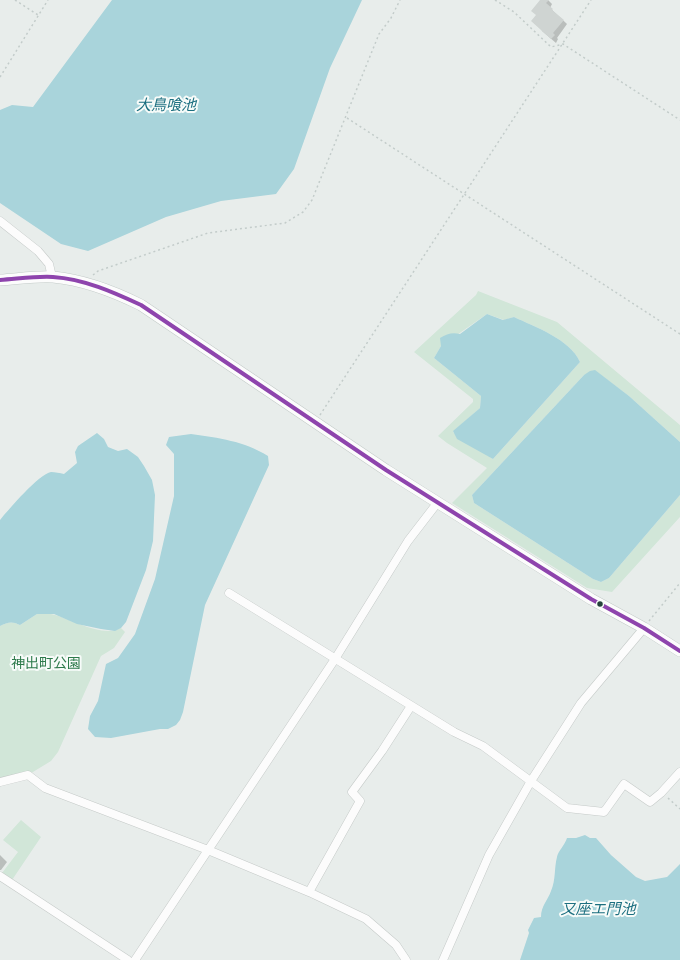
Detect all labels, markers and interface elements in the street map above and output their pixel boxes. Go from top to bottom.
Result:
water label: 大鳥喰池 [136,97,196,115]
unlabelled marker [595,599,605,609]
park label: 神出町公園 [11,656,81,672]
water label: 又座エ門池 [561,901,635,919]

